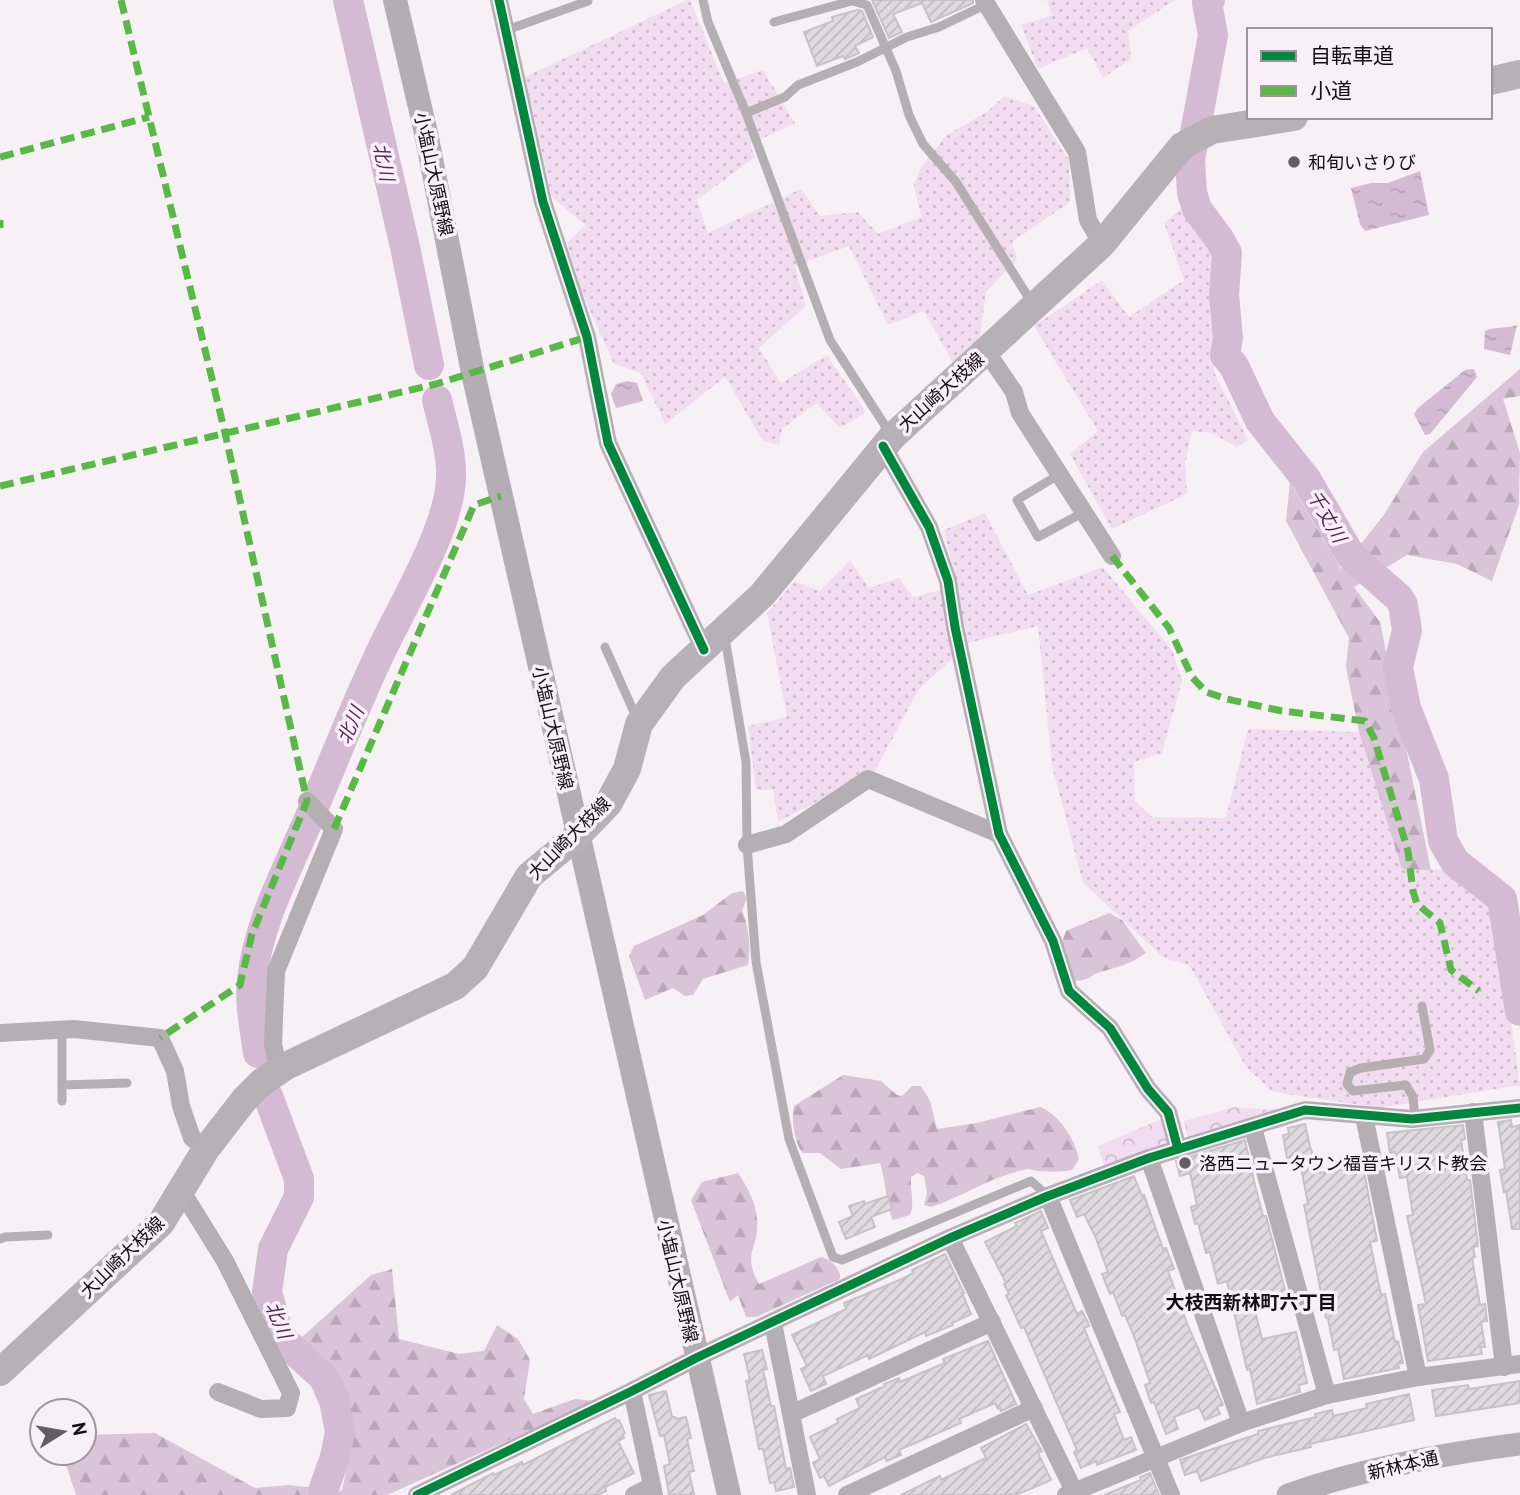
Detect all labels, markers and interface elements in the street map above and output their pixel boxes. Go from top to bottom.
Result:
legend [1247,28,1492,119]
text: 自転車道 [1310,42,1394,69]
text: 小道 [1310,77,1352,104]
street label: 小塩山大原野線 [410,110,458,238]
water label: 北川 [368,141,400,185]
place label: 和旬いさりび [1308,151,1416,174]
marker: 和旬いさりび [1286,154,1302,170]
street label: 大山崎大枝線 [893,347,989,437]
water label: 千丈川 [1302,485,1353,548]
street label: 小塩山大原野線 [528,664,578,792]
water label: 北川 [331,701,370,747]
street label: 大山崎大枝線 [523,792,615,884]
place label: 洛西ニュータウン福音キリスト教会 [1199,1152,1487,1175]
marker: 洛西ニュータウン福音キリスト教会 [1177,1155,1193,1171]
street label: 大山崎大枝線 [75,1211,169,1303]
street label: 小塩山大原野線 [653,1217,703,1345]
district label: 大枝西新林町六丁目 [1165,1290,1337,1314]
water label: 北川 [261,1298,298,1344]
north arrow [28,1397,98,1467]
text: N [67,1420,93,1437]
street label: 新林本通 [1365,1446,1441,1484]

